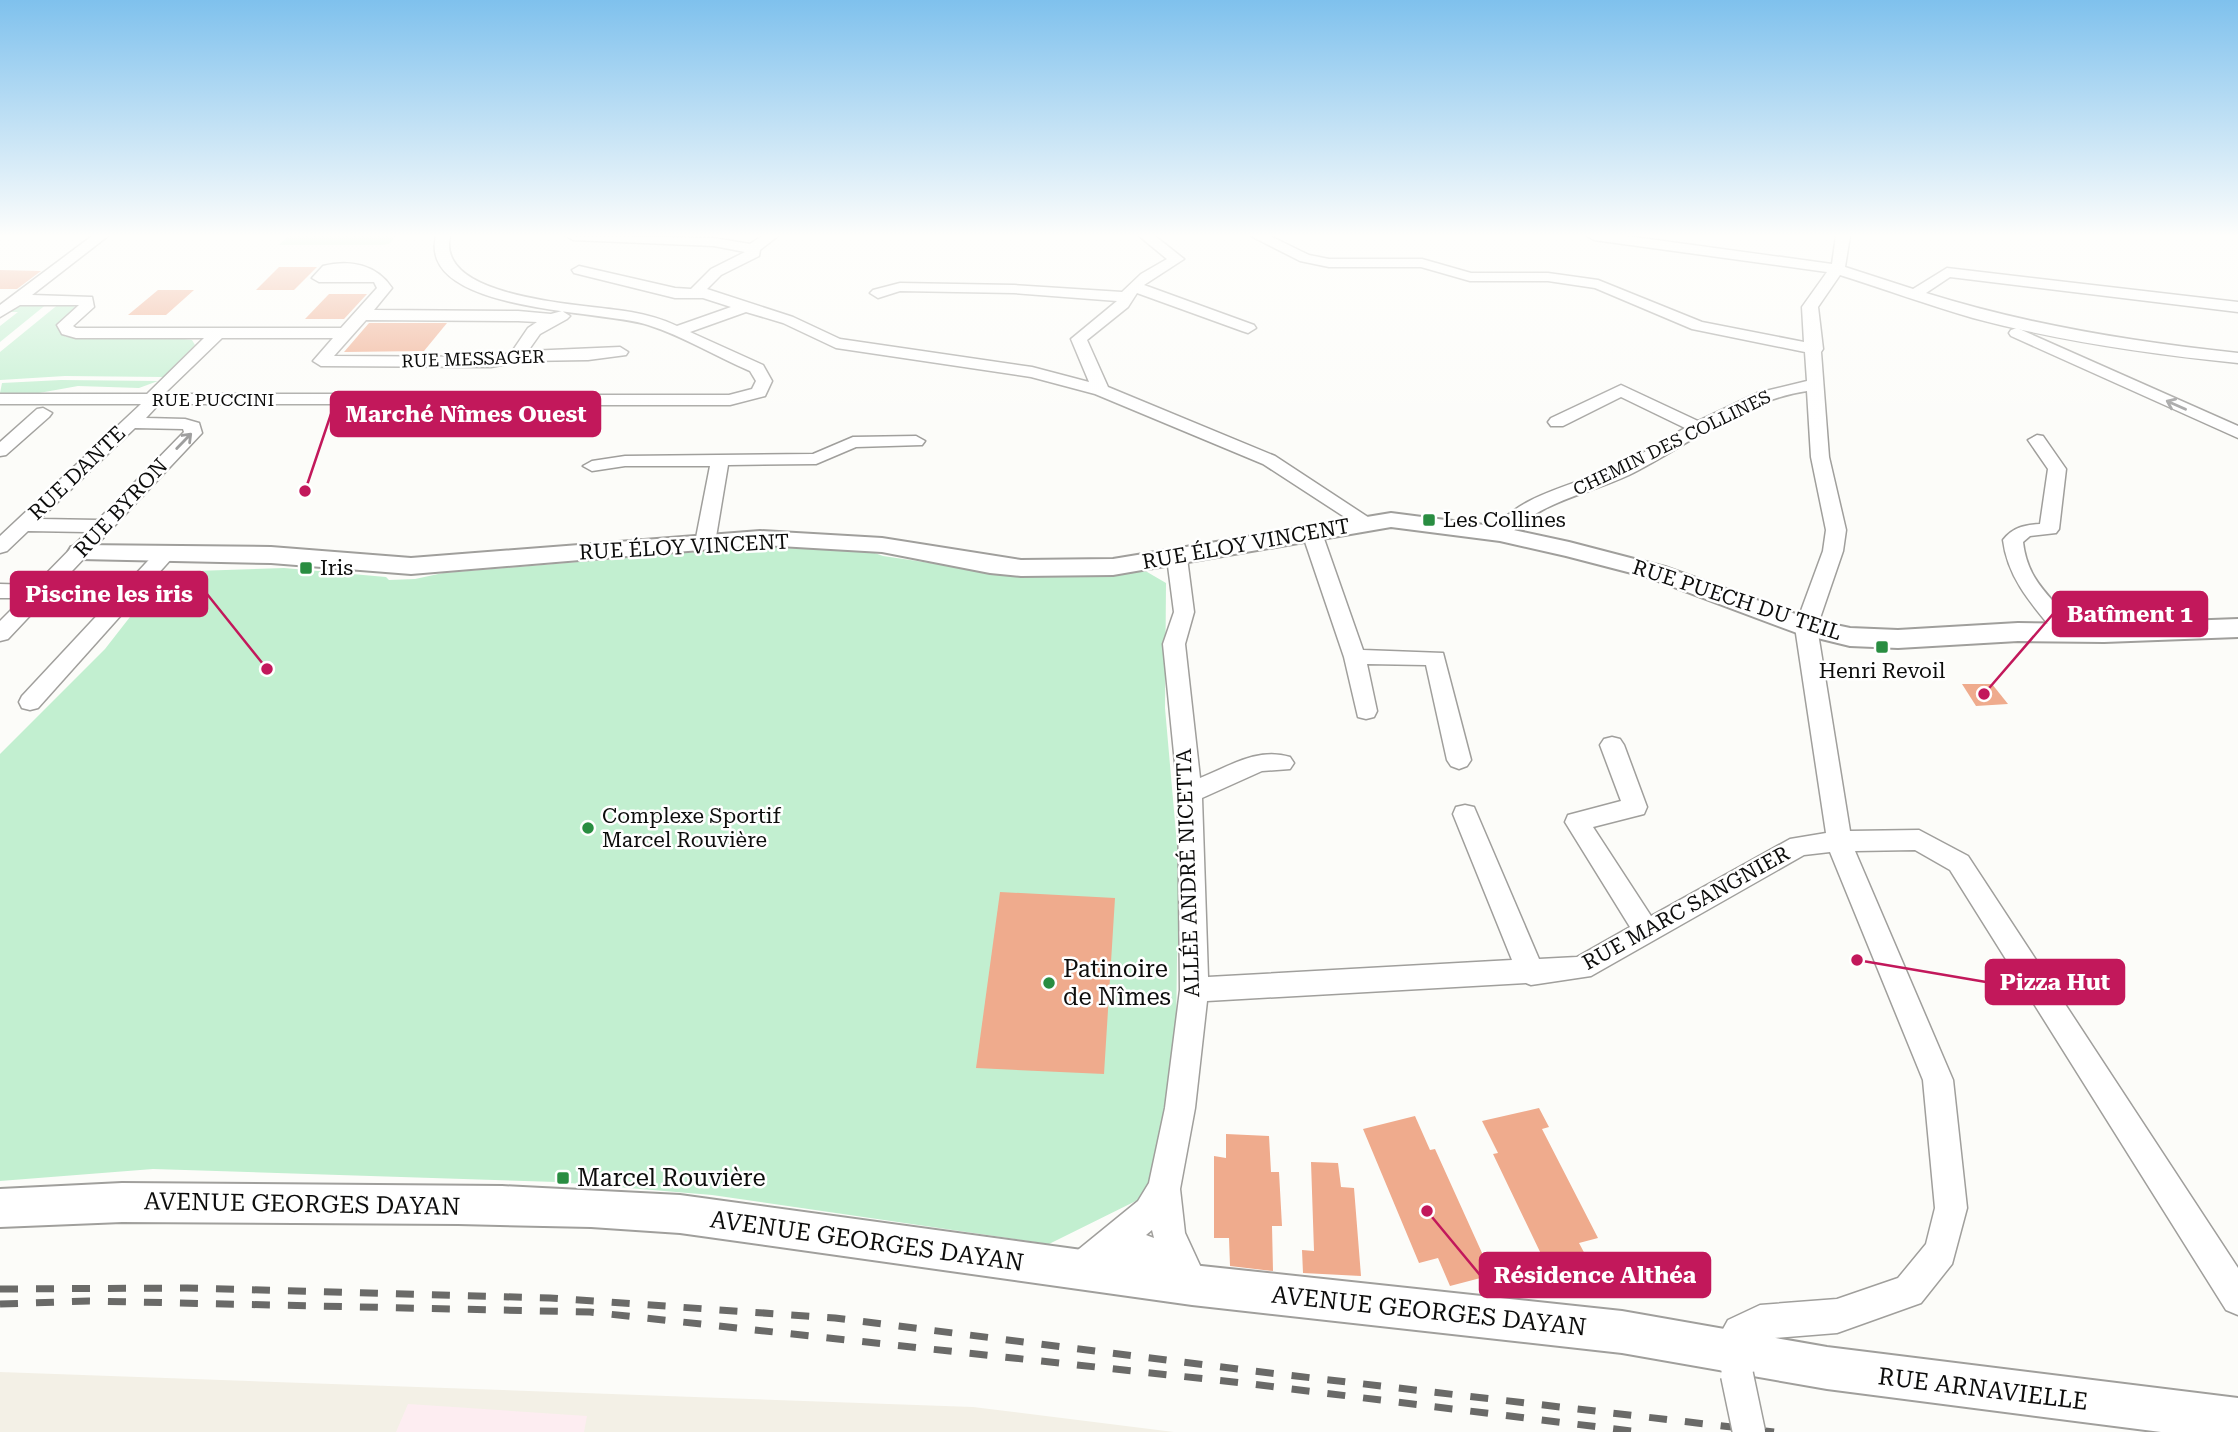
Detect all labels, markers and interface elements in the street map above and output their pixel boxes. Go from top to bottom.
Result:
street label: RUE MESSAGER [401,345,546,372]
street label: CHEMIN DES COLLINES [1570,386,1774,500]
street label: RUE PUCCINI [152,389,274,410]
callout: Marché Nîmes Ouest [331,392,600,436]
one-way arrow [2166,398,2187,411]
text: Marché Nîmes Ouest [345,401,587,428]
street label: RUE DANTE [24,421,130,525]
one-way arrow [176,433,193,450]
street label: RUE BYRON [69,454,173,562]
place label: Les Collines [1443,508,1566,532]
marker: Les Collines [1421,512,1437,528]
street label: RUE ÉLOY VINCENT [1140,513,1352,574]
street label: RUE ÉLOY VINCENT [578,529,790,564]
street label: RUE PUECH DU TEIL [1630,555,1844,645]
place label: Iris [320,556,353,580]
marker: Iris [298,560,314,576]
callout: Piscine les iris [11,572,207,616]
text: Piscine les iris [25,581,193,608]
callout: Batîment 1 [2053,592,2207,636]
text: Batîment 1 [2067,601,2193,628]
marker: Henri Revoil [1874,639,1890,655]
place label: Henri Revoil [1819,659,1946,683]
street label: ALLÉE ANDRÉ NICETTA [1171,748,1204,998]
place label: Complexe Sportif Marcel Rouvière [602,804,782,852]
marker: Complexe Sportif Marcel Rouvière [580,820,596,836]
street label: RUE MARC SANGNIER [1578,841,1794,975]
place label: Patinoire de Nîmes [1063,955,1171,1011]
callout: Pizza Hut [1986,960,2124,1004]
text: Pizza Hut [2000,969,2110,996]
marker: Patinoire de Nîmes [1041,975,1057,991]
place label: Marcel Rouvière [577,1164,766,1192]
marker: Marcel Rouvière [555,1170,571,1186]
street label: AVENUE GEORGES DAYAN [144,1187,460,1221]
street label: AVENUE GEORGES DAYAN [708,1205,1026,1277]
callout: Résidence Althéa [1480,1253,1710,1297]
text: Résidence Althéa [1494,1262,1697,1289]
street label: AVENUE GEORGES DAYAN [1270,1281,1588,1341]
street label: RUE ARNAVIELLE [1877,1362,2089,1416]

